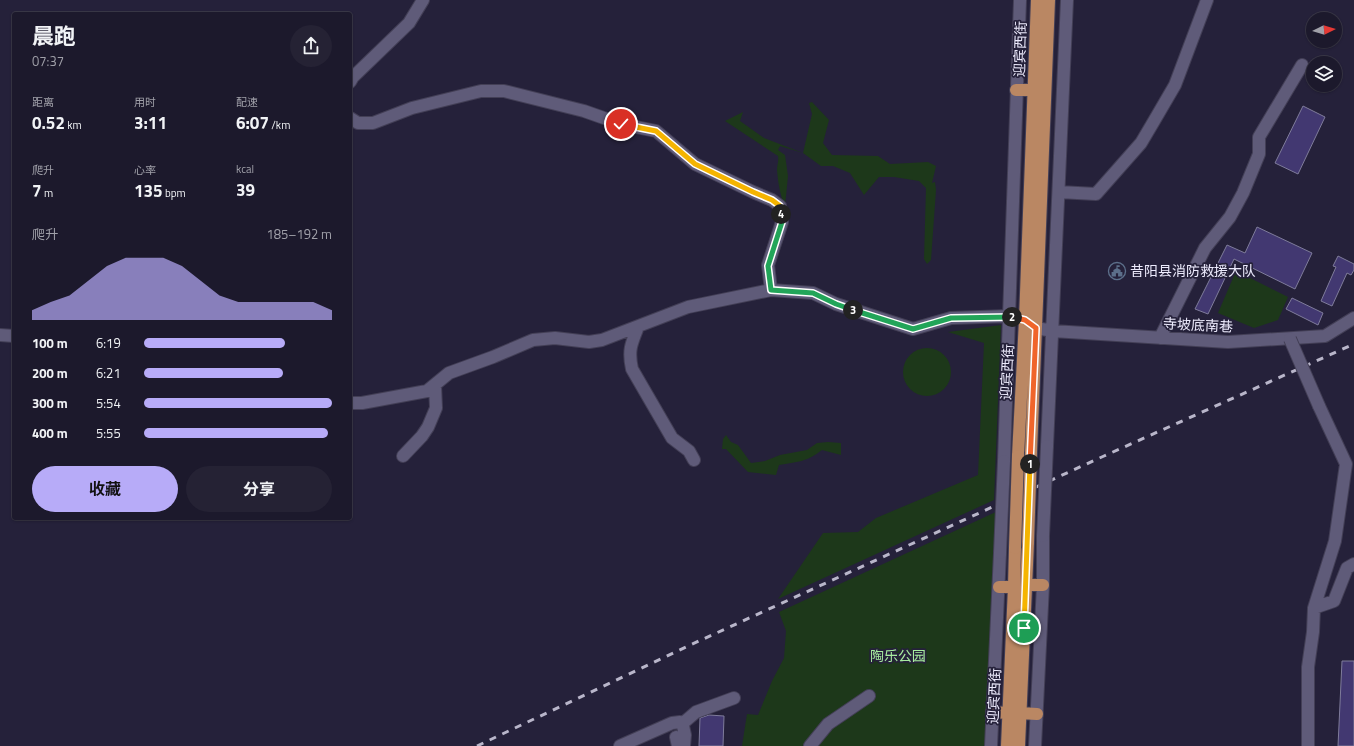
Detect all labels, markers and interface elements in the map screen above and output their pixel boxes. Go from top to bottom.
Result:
north arrow [1306,12,1342,48]
map controls [1306,12,1342,92]
text: 晨跑 [32,19,76,53]
street label: 迎宾西街 [1008,21,1031,77]
button: share [290,25,332,67]
text: 07:37 [32,51,64,71]
button: layers [1306,56,1342,92]
text: 距离 [32,94,54,110]
text: 用时 [134,94,156,110]
text: 配速 [236,94,258,110]
pin [604,107,638,141]
text: 0.52 [32,110,65,136]
text: 3:11 [134,110,167,136]
text: 6:07 [236,110,269,136]
icon: check [610,113,632,135]
text: km [65,117,82,133]
text: /km [269,117,290,133]
text: kcal [236,161,254,177]
text: 爬升 [32,162,54,178]
text: 心率 [134,162,156,178]
text: 39 [236,177,255,203]
text: 7 [32,178,42,204]
text: 135 [134,178,163,204]
text: m [42,185,53,201]
text: bpm [163,185,186,201]
pin: 4 [771,204,791,224]
text: 4 [778,206,784,222]
text: 爬升 [32,224,58,244]
text: 185–192 m [266,224,332,244]
place label: 昔阳县消防救援大队 [1130,260,1256,281]
public building icon: 昔阳县消防救援大队 [1107,261,1127,281]
pin: 3 [843,300,863,320]
text: 3 [850,302,856,318]
pin: 2 [1002,307,1022,327]
text: 2 [1009,309,1015,325]
street label: 寺坡底南巷 [1163,312,1234,337]
text: 100 m [32,333,68,353]
text: 6:19 [96,333,121,353]
street label: 迎宾西街 [995,343,1018,400]
text: 200 m [32,363,68,383]
text: 6:21 [96,363,121,383]
text: 300 m [32,393,68,413]
text: 5:54 [96,393,121,413]
text: 400 m [32,423,68,443]
text: 5:55 [96,423,121,443]
pin: 1 [1020,454,1040,474]
text: 1 [1027,456,1033,472]
button: 收藏 [32,466,178,512]
button: 分享 [186,466,332,512]
pin [1007,611,1041,645]
icon: arrive [1013,617,1035,639]
park label: 陶乐公园 [870,645,926,666]
street label: 迎宾西街 [982,667,1005,724]

